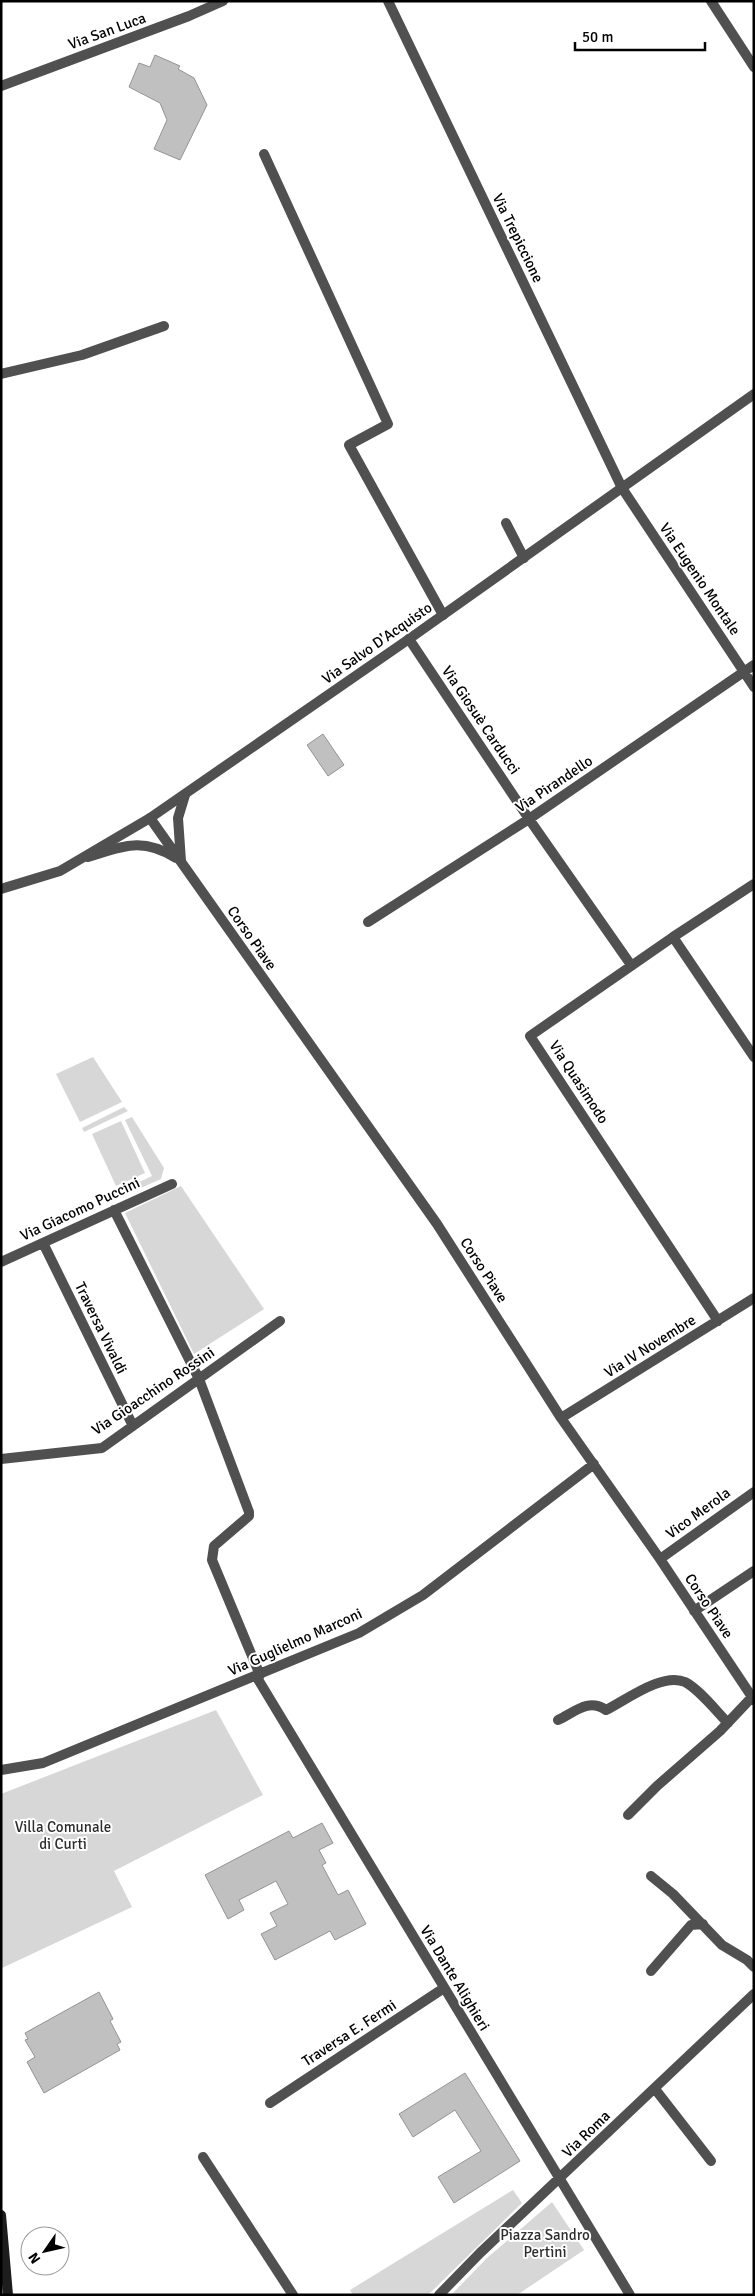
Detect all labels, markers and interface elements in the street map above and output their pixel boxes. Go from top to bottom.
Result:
street label: Via San Luca [66,9,148,53]
scale bar [575,20,705,52]
text: 50 m [582,28,613,46]
street label: Via Trepiccione [489,191,547,285]
street label: Via Eugenio Montale [656,519,744,639]
street label: Via Salvo D'Acquisto [319,598,436,688]
street label: Via Giosuè Carducci [438,662,524,778]
street label: Via Pirandello [512,752,596,816]
street label: Corso Piave [223,903,281,973]
street label: Via Quasimodo [545,1037,613,1127]
street label: Via Giacomo Puccini [17,1173,143,1245]
street label: Corso Piave [456,1234,512,1306]
street label: Traversa Vivaldi [71,1279,131,1377]
street label: Via IV Novembre [601,1311,699,1381]
street label: Via Gioacchino Rossini [88,1343,218,1439]
street label: Vico Merola [662,1484,734,1542]
street label: Corso Piave [681,1570,737,1642]
street label: Via Guglielmo Marconi [225,1604,365,1680]
park label: Villa Comunale di Curti [15,1818,111,1853]
street label: Via Dante Alighieri [416,1922,494,2034]
street label: Traversa E. Fermi [299,1996,399,2070]
street label: Via Roma [558,2107,614,2161]
north arrow [20,2226,70,2276]
park label: Piazza Sandro Pertini [500,2226,590,2261]
text: N [25,2249,44,2267]

